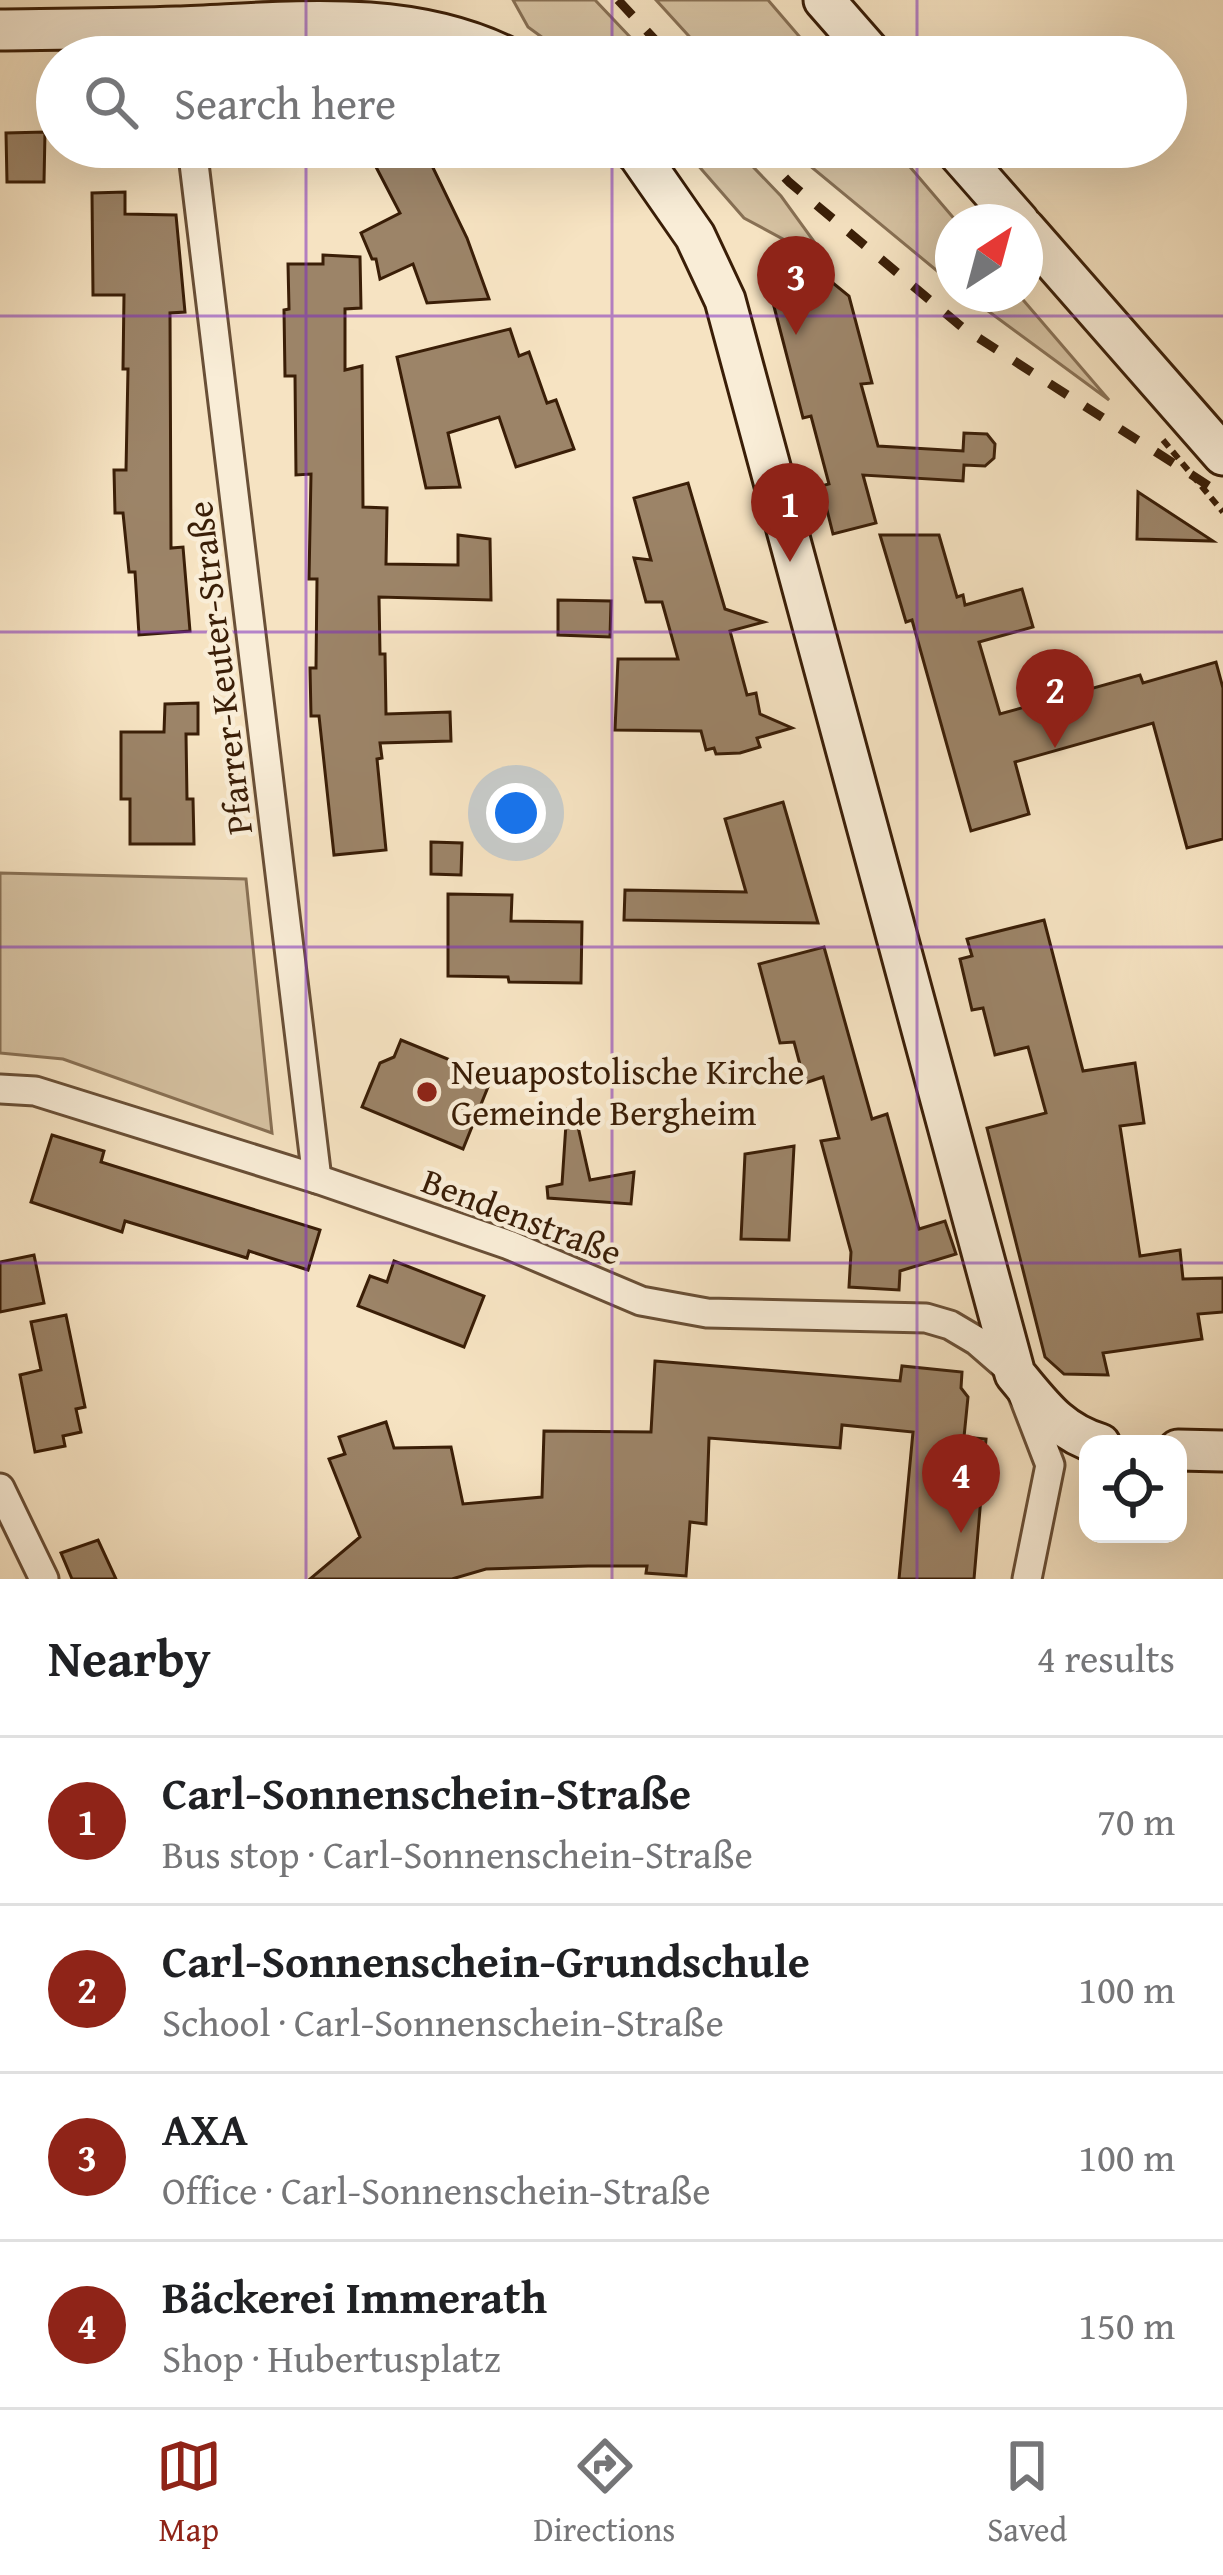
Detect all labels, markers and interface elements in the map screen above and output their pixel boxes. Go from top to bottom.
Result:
search box [36,36,1187,168]
icon: search [78,69,144,135]
text: Search here [174,70,396,135]
north arrow [935,204,1043,312]
pin: 3 [757,236,835,335]
pin: 1 [751,463,829,562]
street label: Pfarrer-Keuter-Straße [172,498,265,838]
pin: 2 [1016,649,1094,748]
your location [486,783,546,843]
place label: Neuapostolische Kirche Gemeinde Bergheim [451,1044,804,1138]
marker: Neuapostolische Kirche Gemeinde Bergheim [414,1079,440,1105]
street label: Bendenstraße [414,1153,630,1278]
pin: 4 [922,1434,1000,1533]
map controls [1079,1435,1187,1543]
button: locate [1079,1435,1187,1543]
text: Nearby [48,1620,211,1695]
text: 4 results [1037,1629,1175,1686]
text: Carl-Sonnenschein-Straße [162,1760,691,1825]
text: 1 [77,1792,97,1849]
text: 70 m [1097,1792,1175,1849]
text: Bus stop · Carl-Sonnenschein-Straße [162,1825,753,1882]
text: Carl-Sonnenschein-Grundschule [162,1928,810,1993]
text: 2 [77,1960,97,2017]
text: 100 m [1078,1960,1175,2017]
text: School · Carl-Sonnenschein-Straße [162,1993,724,2050]
text: AXA [162,2096,248,2161]
text: 3 [77,2128,97,2185]
text: 100 m [1078,2128,1175,2185]
text: Office · Carl-Sonnenschein-Straße [162,2161,711,2218]
text: Bäckerei Immerath [162,2264,547,2329]
text: 4 [77,2296,97,2353]
text: 150 m [1078,2296,1175,2353]
text: Shop · Hubertusplatz [162,2329,501,2386]
tab: Map [156,2433,222,2553]
tab: Directions [534,2433,675,2553]
tab: Saved [987,2433,1067,2553]

